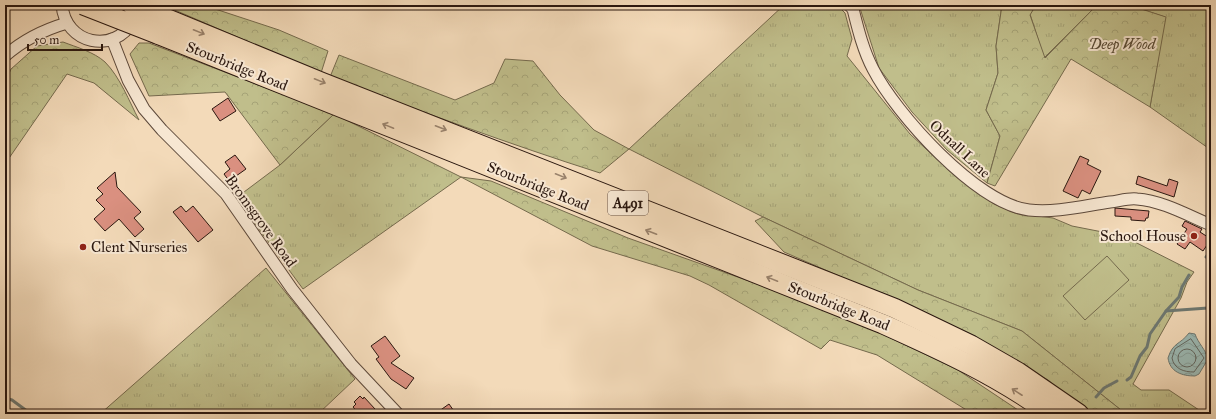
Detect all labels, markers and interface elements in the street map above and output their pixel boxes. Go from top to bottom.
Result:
scale bar [28,26,102,52]
one-way arrow [193,28,205,36]
text: 50 m [34,33,59,47]
park label: Deep Wood [1088,35,1157,54]
street label: Stourbridge Road [184,37,291,95]
one-way arrow [313,78,325,85]
street label: Odnall Lane [926,116,994,182]
one-way arrow [382,122,394,129]
one-way arrow [434,125,446,133]
street label: Stourbridge Road [485,157,592,215]
street label: Bromsgrove Road [221,171,301,271]
one-way arrow [555,173,567,181]
road number: A491 [608,191,648,215]
one-way arrow [646,227,658,235]
place label: School House [1100,227,1186,245]
marker: School House [1189,231,1199,241]
place label: Clent Nurseries [91,238,187,256]
marker: Clent Nurseries [78,242,88,252]
one-way arrow [767,275,779,283]
street label: Stourbridge Road [786,277,893,335]
one-way arrow [1012,388,1023,396]

